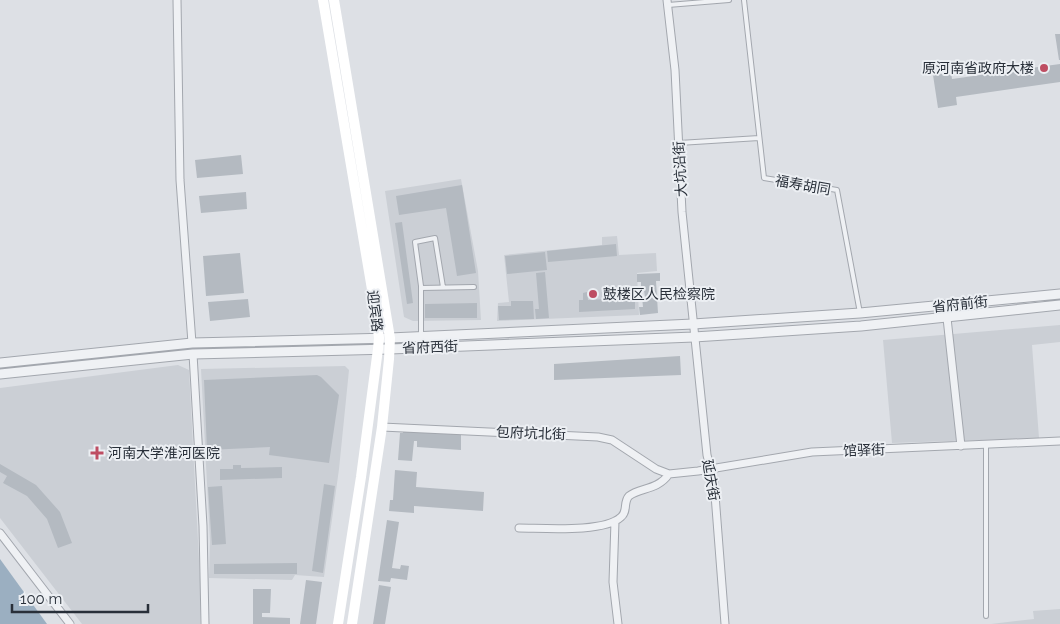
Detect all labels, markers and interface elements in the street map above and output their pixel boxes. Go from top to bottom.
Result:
place label: 原河南省政府大楼 [922,60,1034,76]
marker: 原河南省政府大楼 [1038,62,1050,74]
street label: 大坑沿街 [671,141,689,197]
street label: 福寿胡同 [774,172,832,198]
place label: 鼓楼区人民检察院 [603,286,715,302]
marker: 鼓楼区人民检察院 [587,288,599,300]
street label: 迎宾路 [365,289,385,333]
street label: 省府前街 [931,293,989,315]
street label: 省府西街 [402,338,458,356]
street label: 包府坑北街 [496,424,566,442]
street label: 馆驿街 [843,441,885,459]
place label: 河南大学淮河医院 [108,445,220,461]
marker: 河南大学淮河医院 [90,446,104,460]
street label: 延庆街 [699,458,723,502]
scale bar [12,582,149,614]
text: 100 m [20,590,62,608]

